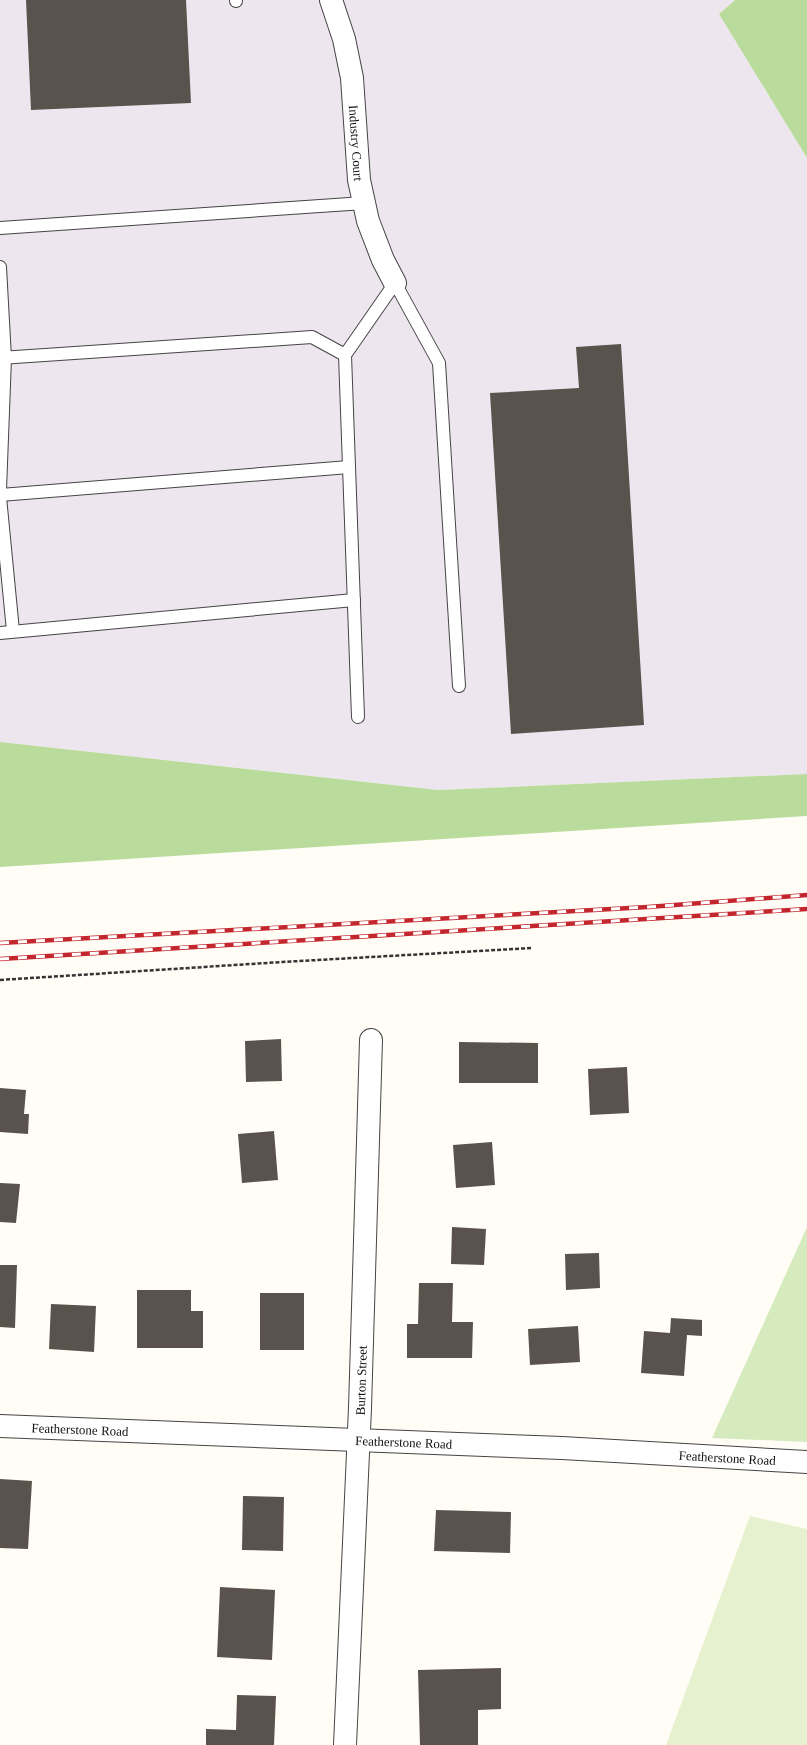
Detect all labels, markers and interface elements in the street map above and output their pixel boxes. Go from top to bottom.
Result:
street label: Industry Court [346,104,366,182]
street label: Burton Street [353,1345,370,1416]
street label: Featherstone Road [31,1420,129,1439]
street label: Featherstone Road [355,1433,453,1452]
street label: Featherstone Road [678,1448,777,1468]

